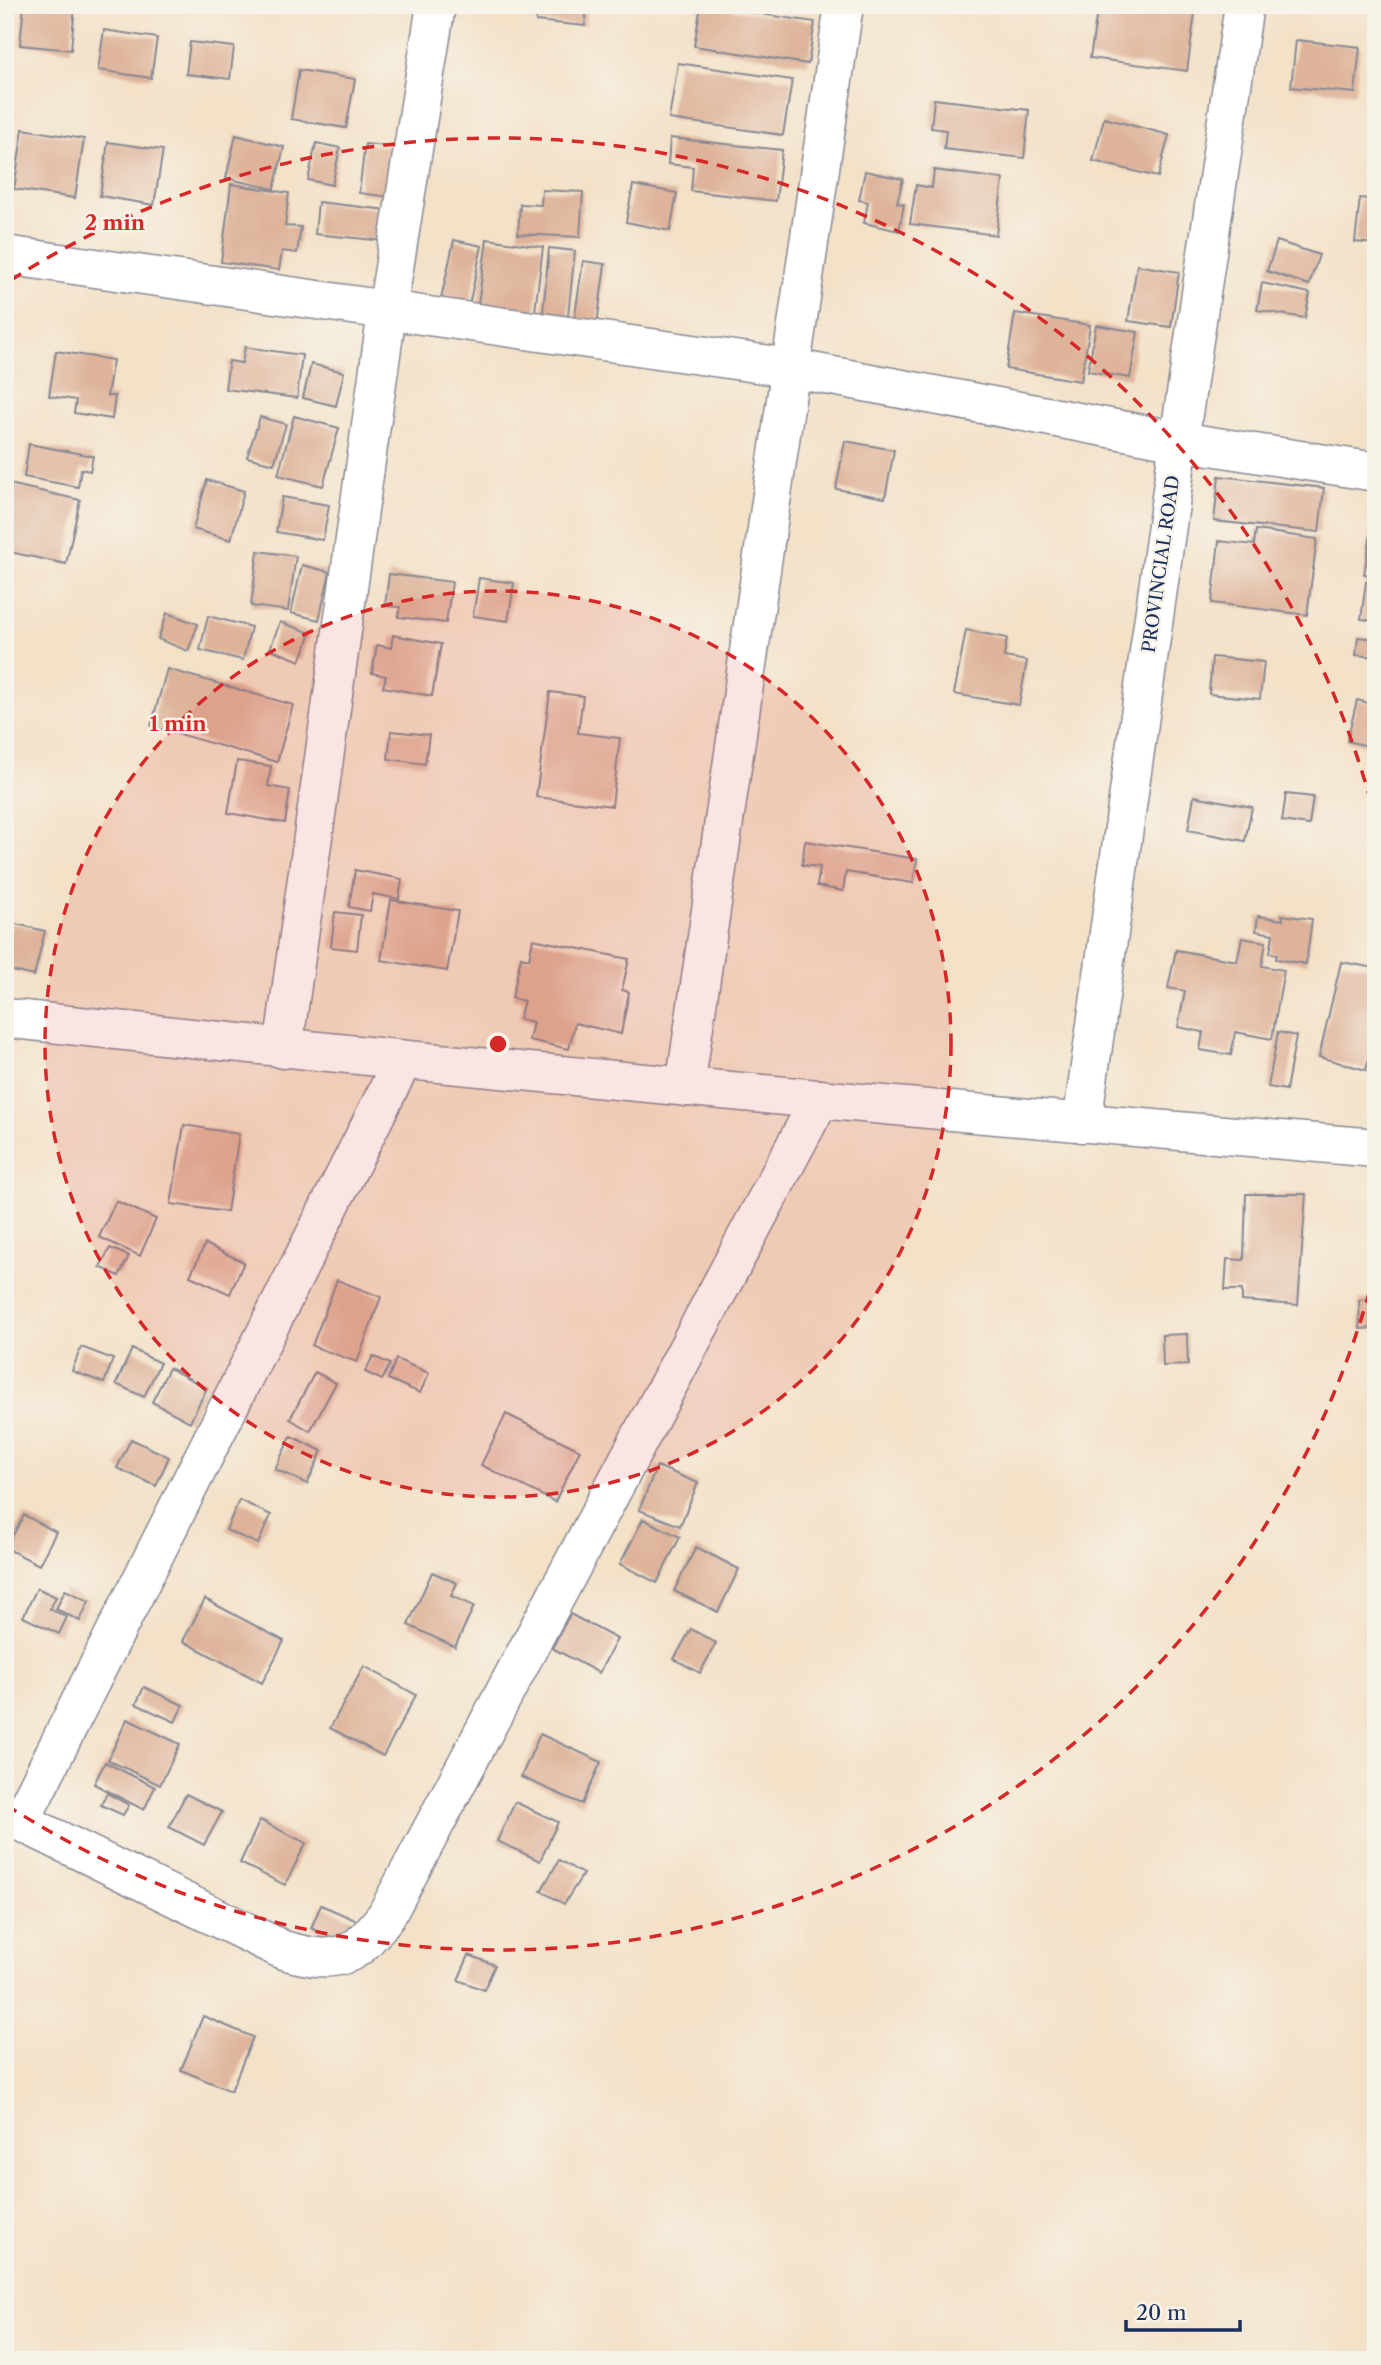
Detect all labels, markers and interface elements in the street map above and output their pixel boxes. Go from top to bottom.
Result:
text: 2 min [85,210,146,235]
street label: PROVINCIAL ROAD [1138,474,1184,654]
text: 1 min [149,711,207,736]
centre of rings [486,1032,510,1056]
scale bar [1126,2288,1239,2332]
text: 20 m [1136,2300,1187,2325]

